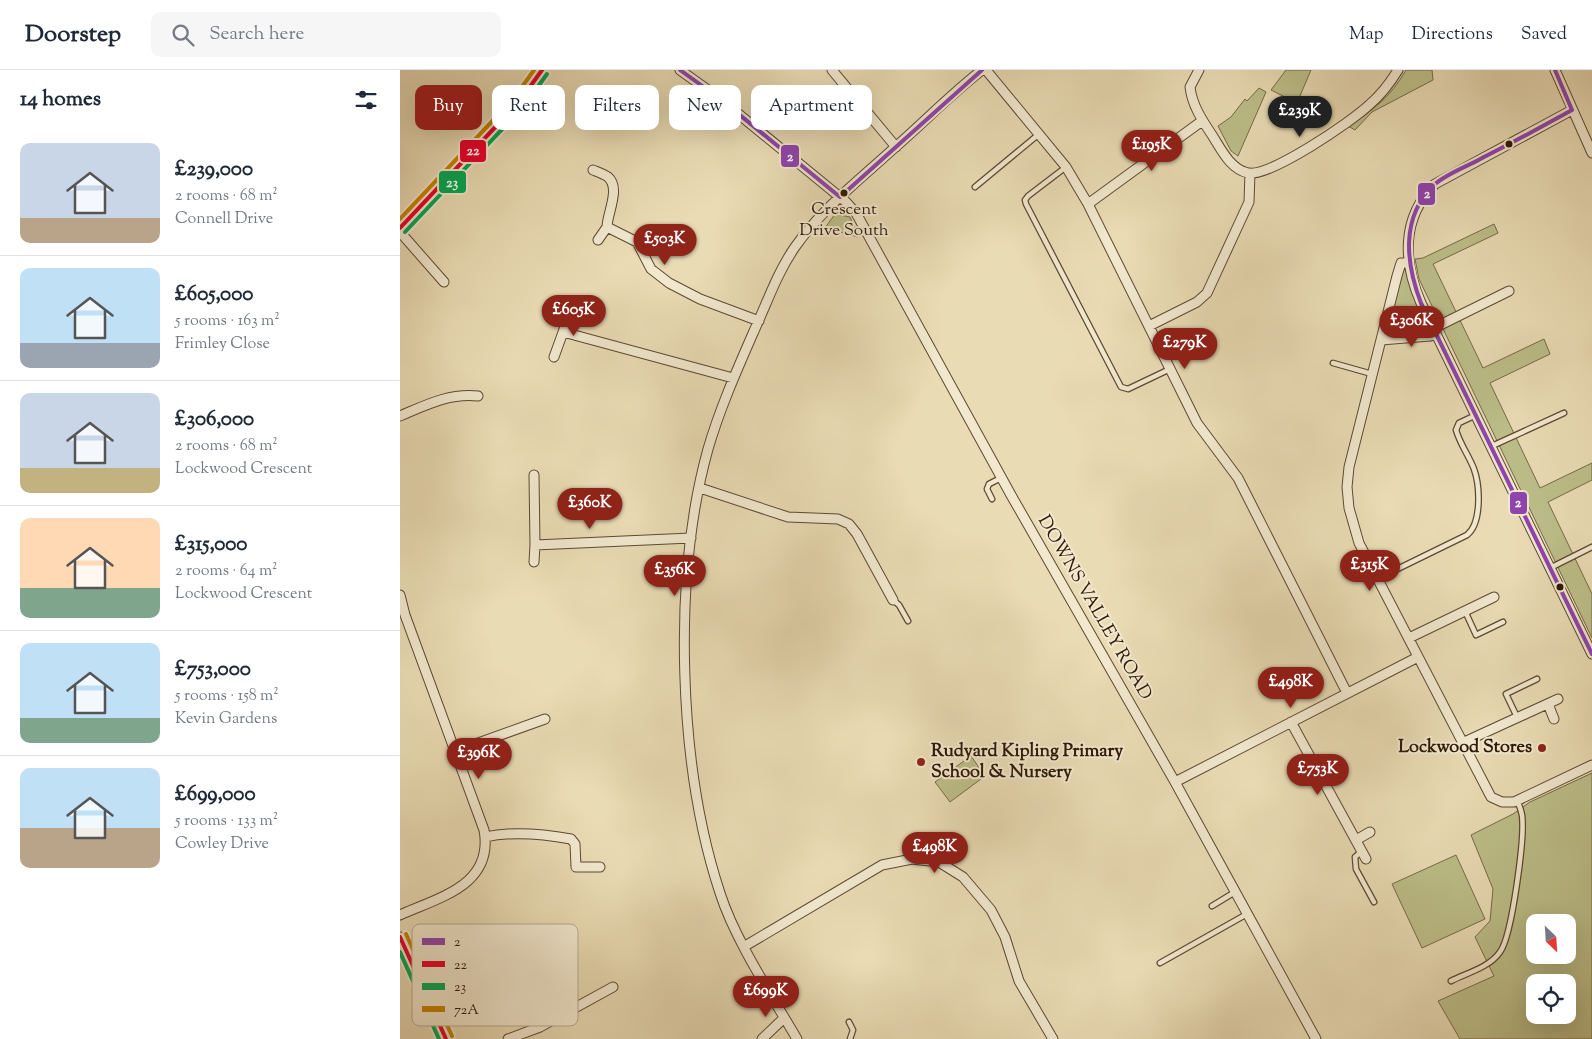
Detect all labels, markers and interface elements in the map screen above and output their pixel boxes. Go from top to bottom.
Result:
search box [151,12,501,57]
text: Doorstep [25,18,121,52]
icon: search [169,21,197,49]
text: Search here [209,21,304,48]
text: Map [1349,22,1384,48]
text: Directions [1412,22,1493,48]
text: Saved [1521,22,1567,48]
text: 14 homes [20,85,101,115]
chip: Buy [415,85,482,130]
chip: Rent [492,85,565,130]
chip: Filters [575,85,659,130]
chip: New [669,85,741,130]
chip: Apartment [751,85,872,130]
icon: filters [352,86,380,114]
pin: £239K [1265,96,1335,138]
text: £239K [1279,100,1321,123]
pin: £195K [1117,129,1187,172]
text: £195K [1132,134,1172,157]
line badge: 22 [459,139,487,163]
unlabelled marker [1504,139,1514,149]
text: 22 [466,142,480,162]
line badge: 2 [780,144,800,168]
text: 2 [787,148,794,168]
text: £239,000 [175,155,253,185]
icon: home [60,163,120,223]
line badge: 23 [438,170,467,194]
text: 23 [446,174,458,194]
line badge: 2 [1417,182,1436,206]
text: 2 rooms · 68 m² [175,185,278,208]
text: 2 [1424,185,1431,205]
marker: Crescent Drive South [839,188,849,198]
place label: Crescent Drive South [799,198,889,243]
text: Connell Drive [175,208,273,231]
pin: £503K [630,224,700,266]
text: £503K [645,228,685,251]
text: £605,000 [175,280,253,310]
icon: home [60,288,120,348]
pin: £605K [539,294,609,337]
text: £605K [553,299,595,322]
pin: £306K [1377,306,1447,348]
text: 5 rooms · 163 m² [175,310,280,333]
text: £306K [1390,310,1434,333]
pin: £279K [1150,328,1220,370]
text: £279K [1163,332,1207,355]
text: Frimley Close [175,333,270,356]
text: £306,000 [175,405,254,435]
icon: home [60,413,120,473]
text: 2 rooms · 68 m² [175,435,278,458]
text: Lockwood Crescent [175,458,312,481]
pin: £360K [555,488,625,530]
line badge: 2 [1509,491,1528,515]
text: £360K [568,492,612,515]
text: 2 [1515,494,1522,514]
street label: DOWNS VALLEY ROAD [1030,511,1158,705]
text: £315,000 [175,530,247,560]
icon: home [60,538,120,598]
pin: £315K [1335,550,1405,592]
pin: £356K [640,554,710,597]
text: £315K [1351,554,1389,577]
text: £356K [655,559,695,582]
text: 2 rooms · 64 m² [175,560,278,583]
unlabelled marker [1555,582,1565,592]
text: Lockwood Crescent [175,583,312,606]
text: £753,000 [175,655,251,685]
icon: home [60,663,120,723]
pin: £498K [1256,666,1326,709]
text: £498K [1269,671,1313,694]
text: 5 rooms · 158 m² [175,685,279,708]
text: Kevin Gardens [175,708,277,731]
place label: Lockwood Stores [1398,735,1532,761]
pin: £396K [444,738,514,780]
place label: Rudyard Kipling Primary School & Nursery [931,739,1123,786]
text: £396K [458,742,500,765]
marker: Lockwood Stores [1536,742,1548,754]
pin: £753K [1283,754,1353,796]
marker: Rudyard Kipling Primary School & Nursery [915,756,927,768]
text: £753K [1298,758,1338,781]
text: £699,000 [175,780,256,810]
icon: home [60,788,120,848]
text: 5 rooms · 133 m² [175,810,278,833]
pin: £498K [900,832,970,874]
text: Cowley Drive [175,833,269,856]
text: £498K [913,836,957,859]
north arrow [1526,914,1576,964]
map controls [1526,914,1576,1024]
legend [412,924,578,1026]
text: 2 [454,933,461,953]
text: 22 [454,956,468,976]
button: locate [1526,974,1576,1024]
pin: £699K [731,976,801,1018]
text: 23 [454,978,467,998]
text: £699K [744,980,788,1003]
text: 72A [454,1001,479,1021]

